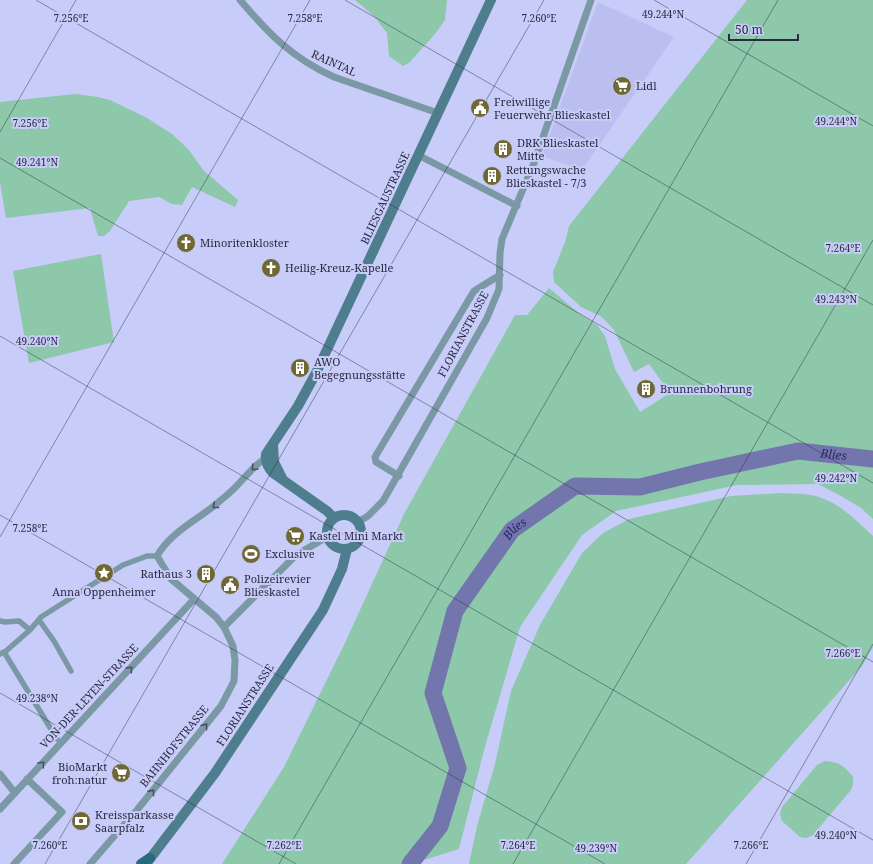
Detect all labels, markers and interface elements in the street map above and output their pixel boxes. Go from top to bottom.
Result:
text: 49.244°N [642,7,684,21]
text: 7.256°E [53,11,89,25]
text: 7.258°E [287,11,323,25]
text: 7.260°E [521,11,557,25]
scale bar [729,16,798,42]
text: 50 m [735,21,763,38]
street label: RAINTAL [309,46,359,79]
supermarket icon: Lidl [611,75,633,97]
place label: Lidl [636,78,657,93]
place label: Freiwillige Feuerwehr Blieskastel [494,94,611,122]
public building icon: Freiwillige Feuerwehr Blieskastel [469,97,491,119]
text: 49.244°N [815,114,857,128]
text: 7.256°E [12,116,48,130]
place label: DRK Blieskastel Mitte [517,135,599,163]
building icon: DRK Blieskastel Mitte [492,138,514,160]
street label: BLIESGAUSTRASSE [357,149,413,247]
text: 49.241°N [16,155,58,169]
place label: Rettungswache Blieskastel - 7/3 [506,162,586,190]
building icon: Rettungswache Blieskastel - 7/3 [481,165,503,187]
church icon: Minoritenkloster [175,232,197,254]
place label: Minoritenkloster [200,235,290,250]
text: 7.264°E [825,241,861,255]
church icon: Heilig-Kreuz-Kapelle [260,257,282,279]
place label: Heilig-Kreuz-Kapelle [285,260,394,275]
street label: FLORIANSTRASSE [434,288,492,379]
text: 49.243°N [815,292,857,306]
text: 49.240°N [16,334,58,348]
place label: AWO Begegnungsstätte [314,354,406,382]
building icon: AWO Begegnungsstätte [289,357,311,379]
building icon: Brunnenbohrung [635,378,657,400]
place label: Brunnenbohrung [660,381,752,396]
water label: Blies [819,444,848,464]
one-way arrow [251,463,259,471]
text: 49.242°N [815,471,857,485]
one-way arrow [212,501,219,508]
water label: Blies [498,513,530,544]
text: 7.258°E [12,521,48,535]
supermarket icon: Kastel Mini Markt [284,525,306,547]
place label: Kastel Mini Markt [309,528,403,543]
sports icon: Exclusive [240,543,262,565]
place label: Exclusive [265,546,315,561]
place icon: Anna Oppenheimer [93,562,115,584]
building icon: Rathaus 3 [195,563,217,585]
place label: Rathaus 3 [141,566,192,581]
place label: Polizeirevier Blieskastel [244,571,312,599]
public building icon: Polizeirevier Blieskastel [219,574,241,596]
place label: Anna Oppenheimer [52,584,157,599]
street label: VON-DER-LEYEN-STRASSE [36,640,141,751]
text: 7.266°E [825,646,861,660]
street label: FLORIANSTRASSE [212,661,277,749]
one-way arrow [125,666,132,673]
text: 49.238°N [16,691,58,705]
street label: BAHNHOFSTRASSE [136,701,211,790]
one-way arrow [201,723,208,730]
place label: BioMarkt froh:natur [52,759,108,787]
one-way arrow [37,761,44,769]
supermarket icon: BioMarkt froh:natur [110,762,132,784]
one-way arrow [147,789,154,797]
place label: Kreissparkasse Saarpfalz [95,807,174,835]
bank icon: Kreissparkasse Saarpfalz [70,810,92,832]
text: 49.240°N [815,828,857,842]
text: 7.260°E [32,838,68,852]
text: 7.262°E [266,838,302,852]
text: 7.264°E [500,838,536,852]
text: 7.266°E [733,838,769,852]
text: 49.239°N [575,841,617,855]

